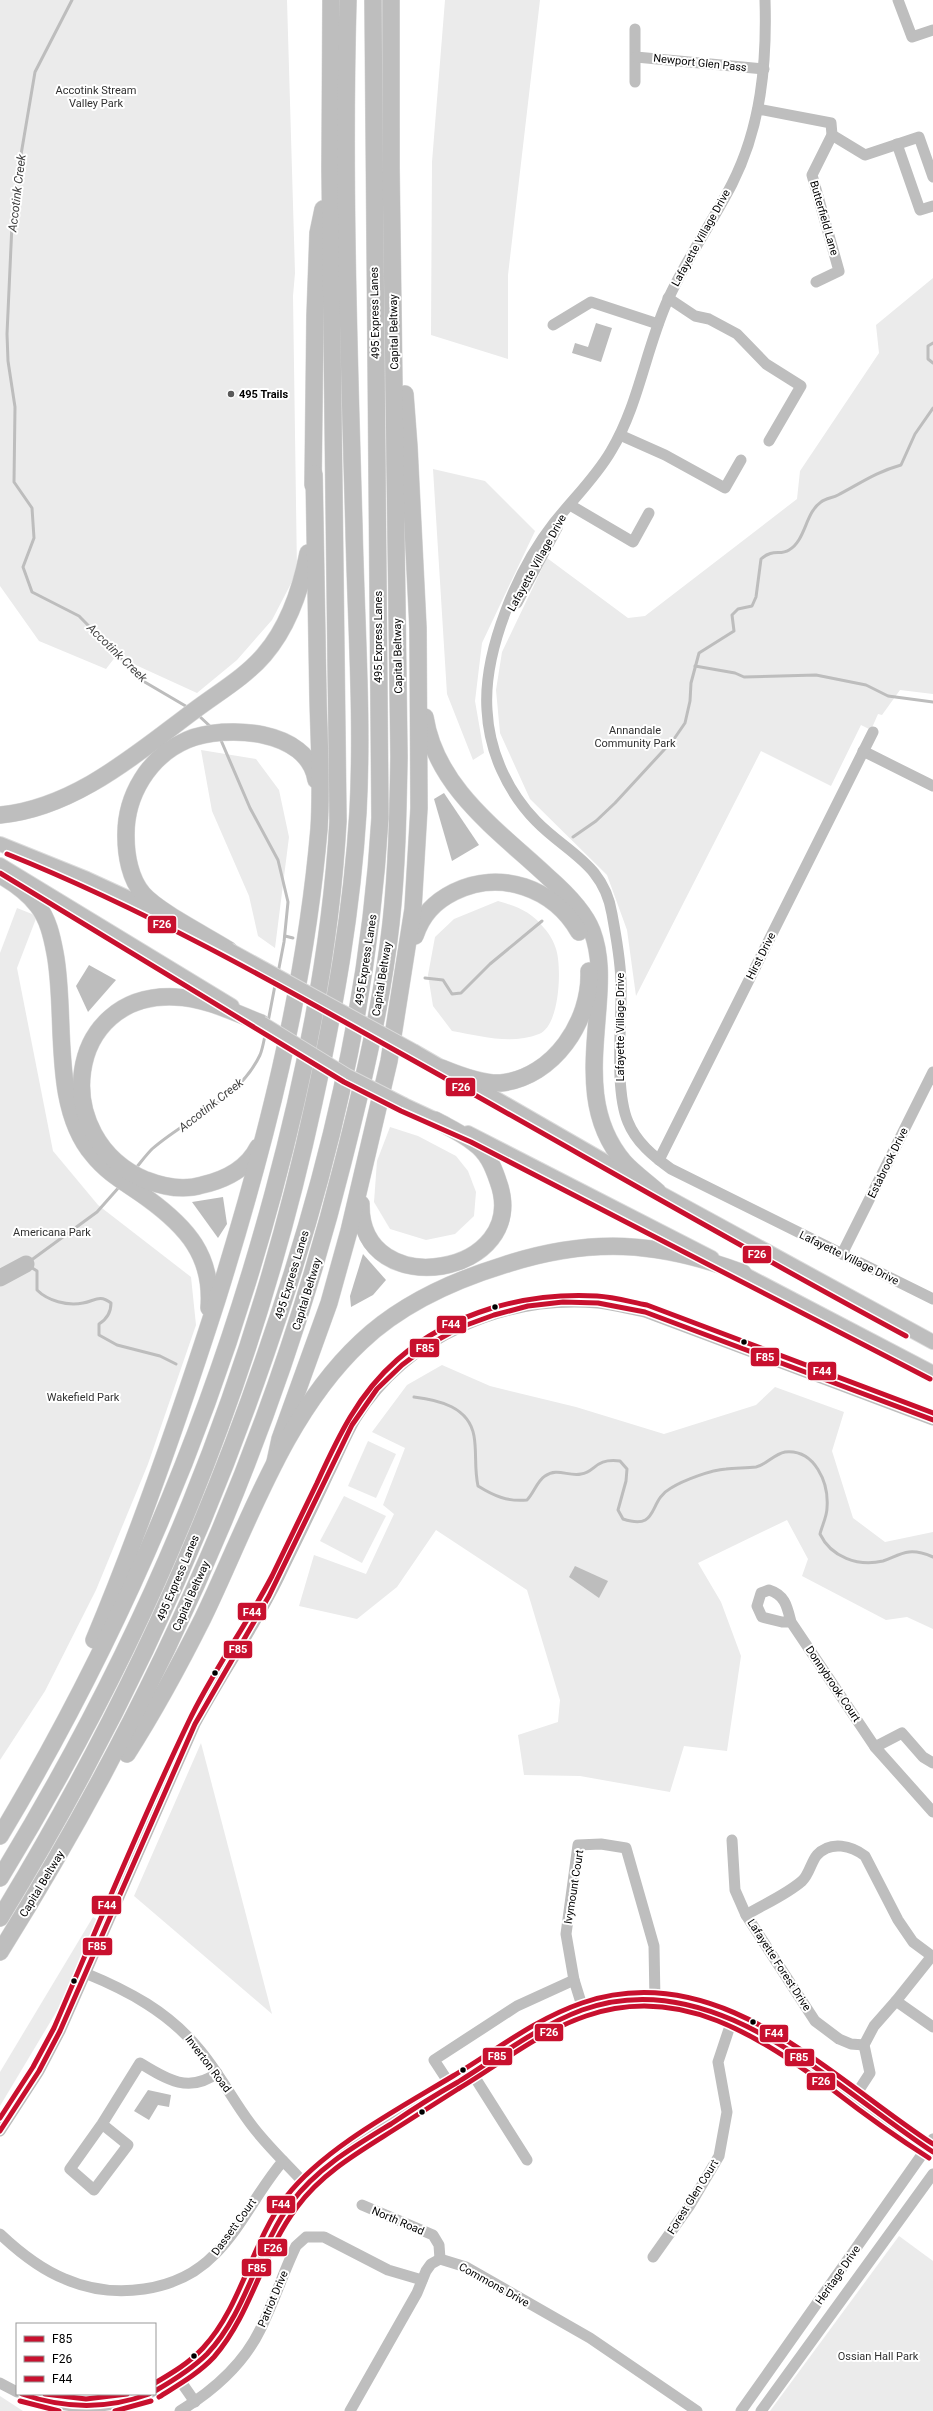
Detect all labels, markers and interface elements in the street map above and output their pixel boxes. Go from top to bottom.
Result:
street label: Newport Glen Pass [653,52,748,74]
park label: Accotink Stream Valley Park [56,84,136,110]
water label: Accotink Creek [5,152,29,234]
street label: Butterfield Lane [807,179,841,257]
street label: Lafayette Village Drive [669,187,733,289]
street label: 495 Express Lanes [368,266,382,359]
street label: Capital Beltway [387,293,401,370]
place label: 495 Trails [239,388,288,401]
marker: 495 Trails [226,389,236,399]
street label: Lafayette Village Drive [505,512,569,614]
street label: 495 Express Lanes [372,591,385,683]
street label: Capital Beltway [391,617,405,694]
water label: Accotink Creek [83,620,151,686]
park label: Annandale Community Park [594,724,676,750]
street label: 495 Express Lanes [352,913,380,1007]
line badge: F26 [147,915,177,934]
text: F26 [153,918,171,931]
street label: Hirst Drive [744,930,778,982]
street label: Capital Beltway [370,940,394,1017]
street label: Lafayette Village Drive [614,972,627,1081]
water label: Accotink Creek [175,1075,247,1135]
line badge: F26 [445,1077,476,1097]
text: F26 [452,1081,470,1094]
street label: Estabrook Drive [865,1125,911,1200]
park label: Americana Park [13,1226,91,1239]
street label: Lafayette Village Drive [797,1228,901,1288]
street label: 495 Express Lanes [272,1229,312,1321]
line badge: F26 [742,1245,772,1264]
text: F26 [748,1248,766,1261]
street label: Capital Beltway [290,1255,324,1332]
unlabelled marker [490,1302,500,1312]
line badge: F44 [436,1315,467,1334]
text: F44 [442,1318,461,1331]
unlabelled marker [739,1337,749,1347]
line badge: F85 [409,1338,440,1358]
text: F85 [416,1342,434,1355]
line badge: F85 [750,1347,780,1367]
text: F85 [756,1351,774,1364]
line badge: F44 [807,1361,837,1381]
text: F44 [813,1365,832,1378]
park label: Wakefield Park [47,1391,120,1404]
street label: 495 Express Lanes [154,1533,202,1623]
street label: Capital Beltway [170,1558,213,1633]
line badge: F44 [237,1602,267,1621]
text: F44 [243,1606,262,1619]
line badge: F85 [223,1640,253,1659]
text: F85 [229,1643,247,1656]
street label: Donnybrook Court [803,1644,863,1725]
unlabelled marker [210,1668,220,1678]
street label: Capital Beltway [17,1848,67,1920]
street label: Ivymount Court [562,1849,586,1925]
line badge: F44 [91,1895,122,1915]
text: F44 [98,1899,117,1912]
street label: Lafayette Forest Drive [744,1917,814,2013]
line badge: F85 [82,1937,113,1956]
text: F85 [88,1940,106,1953]
unlabelled marker [69,1976,79,1986]
unlabelled marker [748,2017,758,2027]
line badge: F26 [534,2023,564,2042]
line badge: F44 [759,2024,789,2043]
text: F26 [540,2026,558,2039]
text: F44 [765,2027,784,2040]
street label: Inverton Road [182,2033,234,2095]
line badge: F85 [482,2047,513,2066]
line badge: F85 [784,2048,815,2067]
text: F85 [488,2050,506,2063]
text: F85 [790,2051,808,2064]
unlabelled marker [458,2065,468,2075]
line badge: F26 [806,2072,836,2091]
text: F26 [812,2075,830,2088]
unlabelled marker [417,2107,427,2117]
street label: Forest Glen Court [665,2157,721,2237]
line badge: F44 [266,2195,296,2214]
street label: Dassett Court [209,2196,259,2258]
text: F44 [272,2198,291,2211]
street label: North Road [370,2204,426,2238]
line badge: F26 [257,2238,288,2257]
text: F26 [264,2242,282,2255]
street label: Heritage Drive [813,2243,863,2307]
line badge: F85 [241,2258,272,2277]
street label: Commons Drive [457,2260,531,2310]
text: F85 [248,2262,266,2275]
street label: Patriot Drive [255,2269,291,2329]
legend [16,2323,156,2395]
text: F85 [52,2332,72,2346]
park label: Ossian Hall Park [838,2350,919,2363]
unlabelled marker [189,2351,199,2361]
text: F26 [52,2352,72,2366]
text: F44 [52,2372,72,2386]

